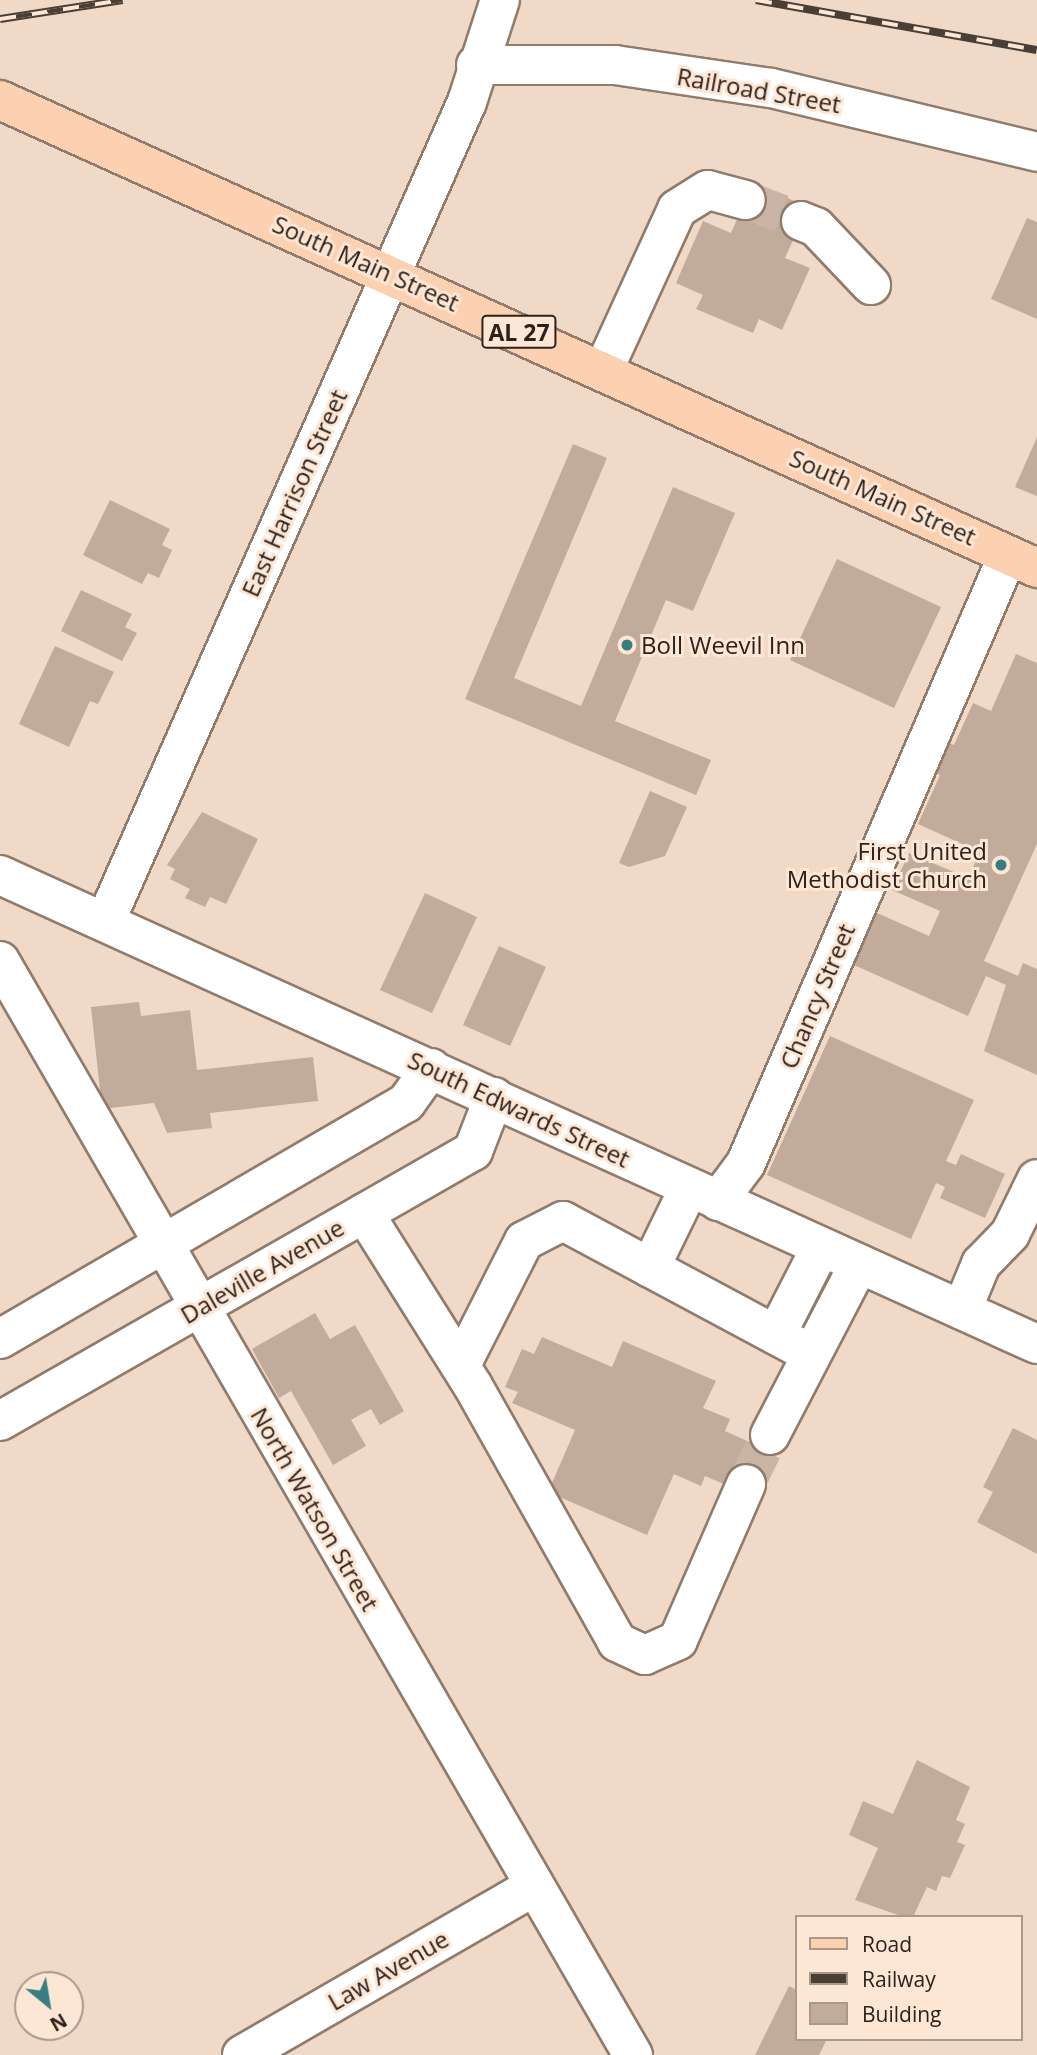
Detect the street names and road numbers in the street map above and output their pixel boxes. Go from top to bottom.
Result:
street label: Railroad Street [675,61,843,119]
street label: South Main Street [268,209,464,317]
road number: AL 27 [480,312,558,352]
street label: East Harrison Street [235,385,353,601]
street label: South Main Street [785,443,981,551]
street label: Chancy Street [774,919,860,1073]
street label: South Edwards Street [404,1045,634,1173]
street label: Daleville Avenue [175,1213,349,1329]
street label: North Watson Street [245,1402,385,1616]
street label: Law Avenue [323,1924,453,2016]

